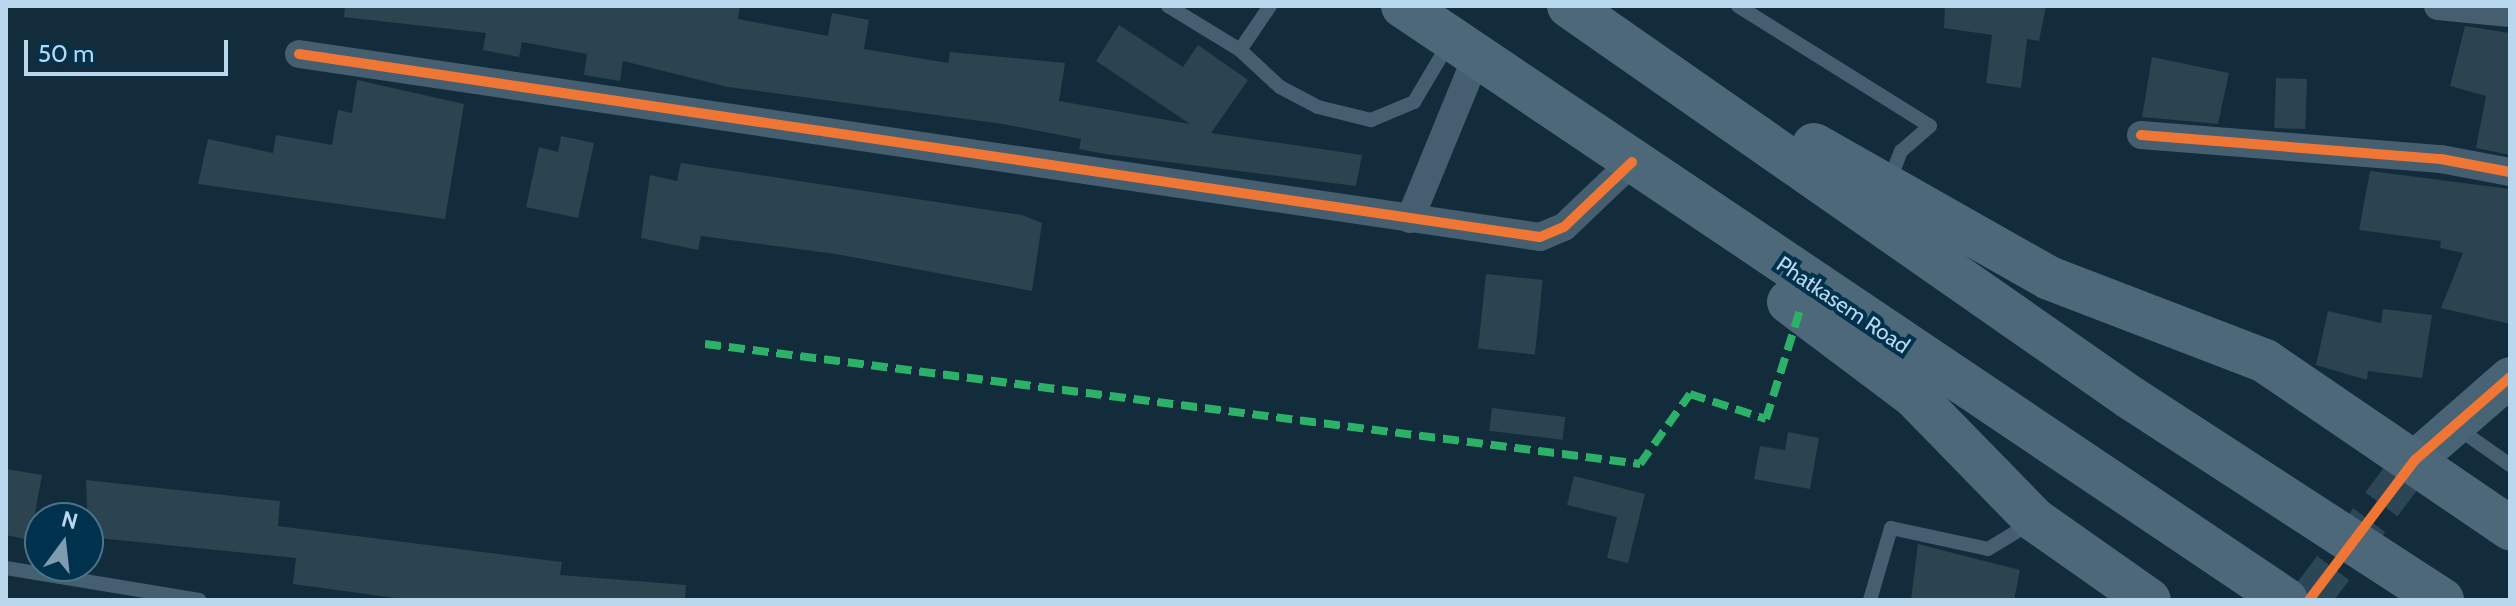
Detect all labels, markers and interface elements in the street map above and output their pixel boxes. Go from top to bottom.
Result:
scale bar [28,24,232,74]
text: 50 m [38,39,94,68]
street label: Phatkasem Road [1771,251,1915,359]
north arrow [24,502,104,582]
text: N [59,505,81,535]

